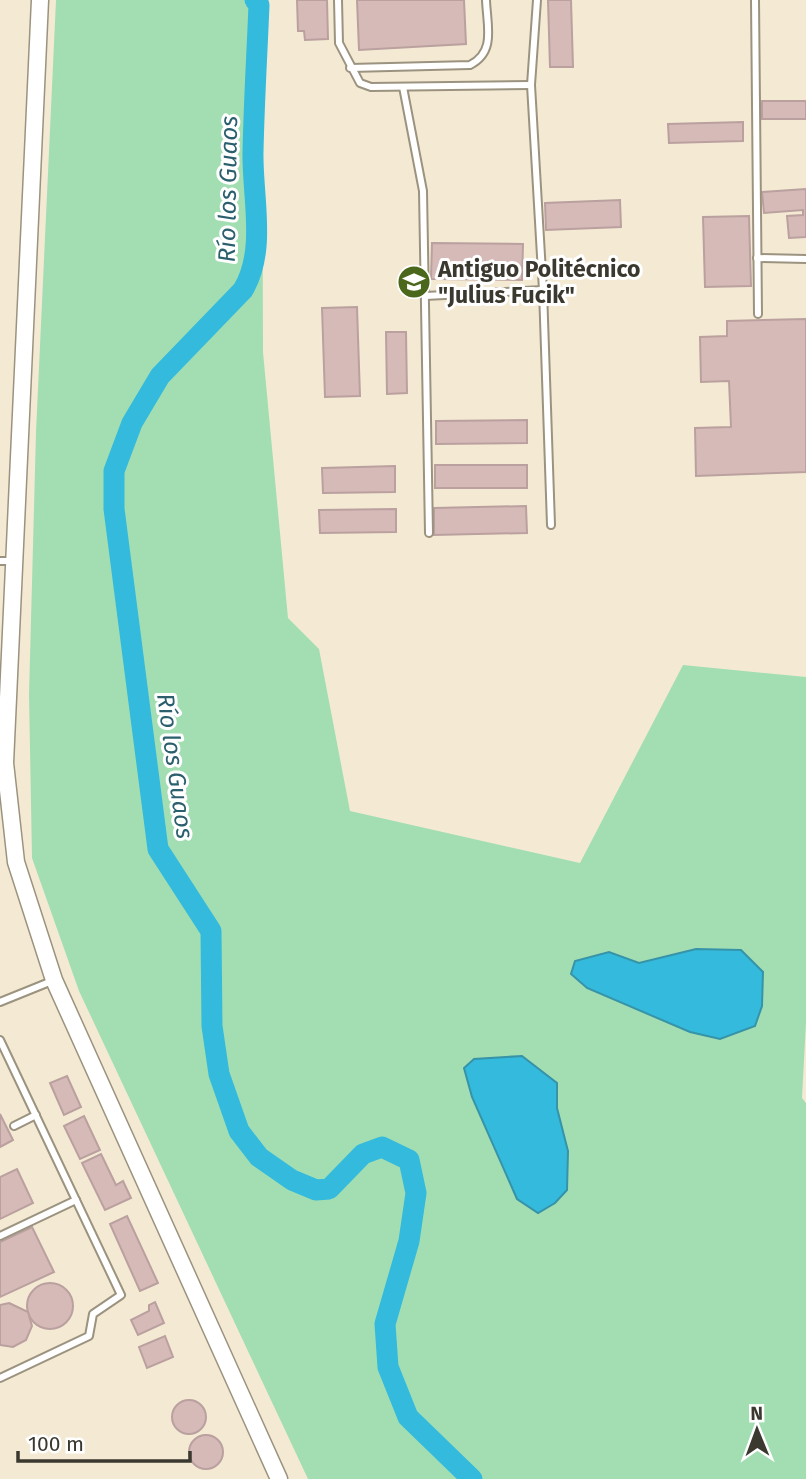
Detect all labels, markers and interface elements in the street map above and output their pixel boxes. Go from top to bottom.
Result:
water label: Río los Guaos [213,116,243,262]
place label: Antiguo Politécnico "Julius Fucik" [437,255,640,309]
school or university icon: Antiguo Politécnico "Julius Fucik" [395,263,433,301]
water label: Río los Guaos [151,691,199,841]
north arrow [722,1395,792,1465]
text: N [750,1402,763,1425]
scale bar [18,1420,189,1464]
text: 100 m [28,1431,84,1457]

